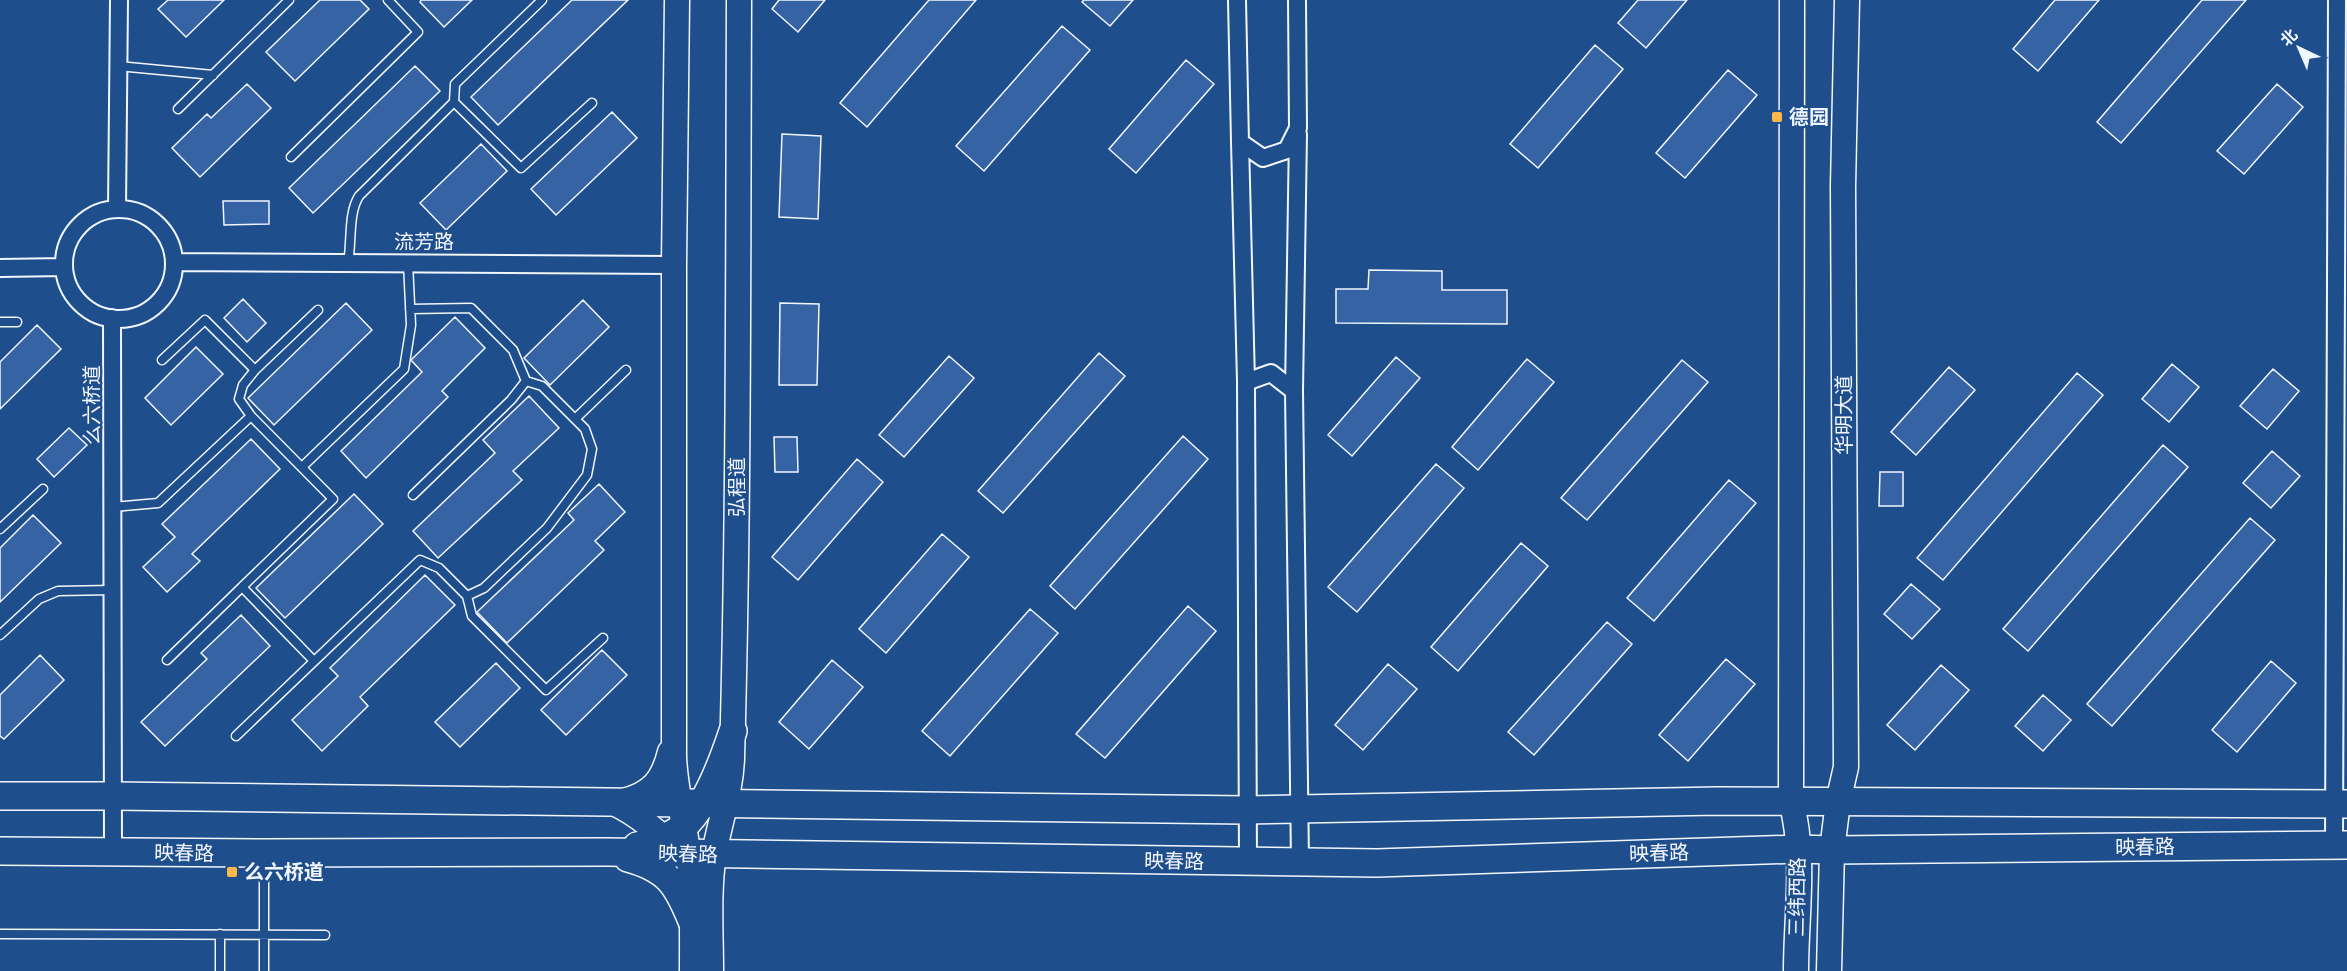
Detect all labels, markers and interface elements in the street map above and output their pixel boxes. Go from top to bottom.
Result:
north arrow [2269,18,2329,78]
text: 北 [2277,25,2301,50]
place label: 德园 [1789,105,1829,129]
marker: 德园 [1770,110,1784,124]
street label: 流芳路 [394,230,454,254]
street label: 么六桥道 [80,365,104,445]
street label: 华明大道 [1832,375,1856,455]
street label: 弘程道 [725,457,749,517]
street label: 映春路 [2115,834,2175,860]
street label: 映春路 [154,840,214,866]
street label: 映春路 [1629,840,1689,866]
street label: 映春路 [658,841,718,867]
street label: 映春路 [1144,848,1204,874]
street label: 三纬西路 [1784,857,1810,937]
place label: 么六桥道 [244,860,324,884]
marker: 么六桥道 [225,865,239,879]

